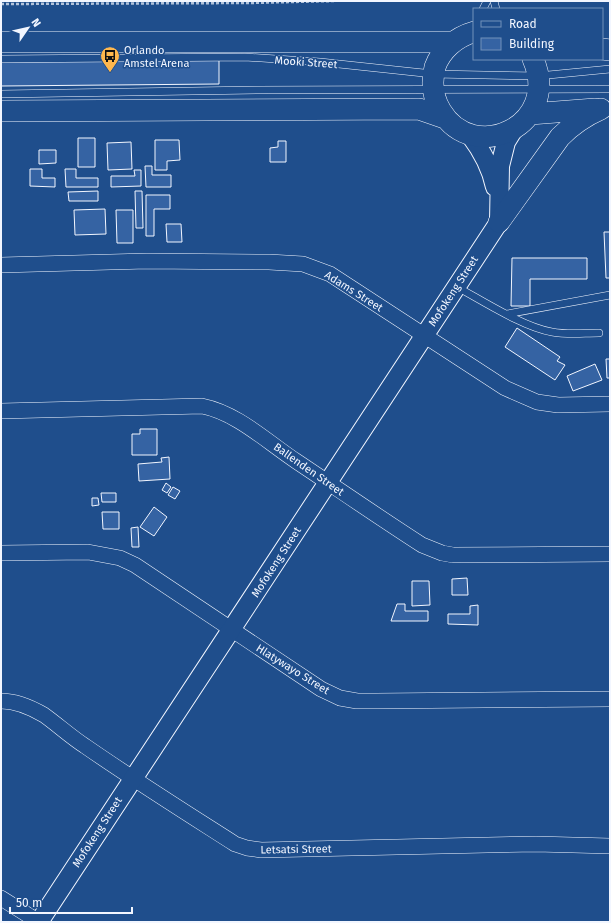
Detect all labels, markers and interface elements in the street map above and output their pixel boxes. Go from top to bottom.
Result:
north arrow [8,8,48,48]
legend [473,8,603,60]
text: N [28,16,43,29]
text: Road [509,17,537,31]
text: Building [509,37,555,51]
place label: Orlando Amstel Arena [124,44,189,70]
bus stop icon: Orlando Amstel Arena [99,45,121,73]
street label: Mooki Street [274,54,338,71]
street label: Mofokeng Street [426,254,481,329]
street label: Adams Street [322,268,385,314]
street label: Ballenden Street [271,440,347,499]
street label: Mofokeng Street [249,525,304,600]
street label: Hlatywayo Street [254,642,332,697]
street label: Mofokeng Street [70,795,125,870]
street label: Letsatsi Street [260,842,332,857]
scale bar [10,889,132,915]
text: 50 m [16,896,42,910]

